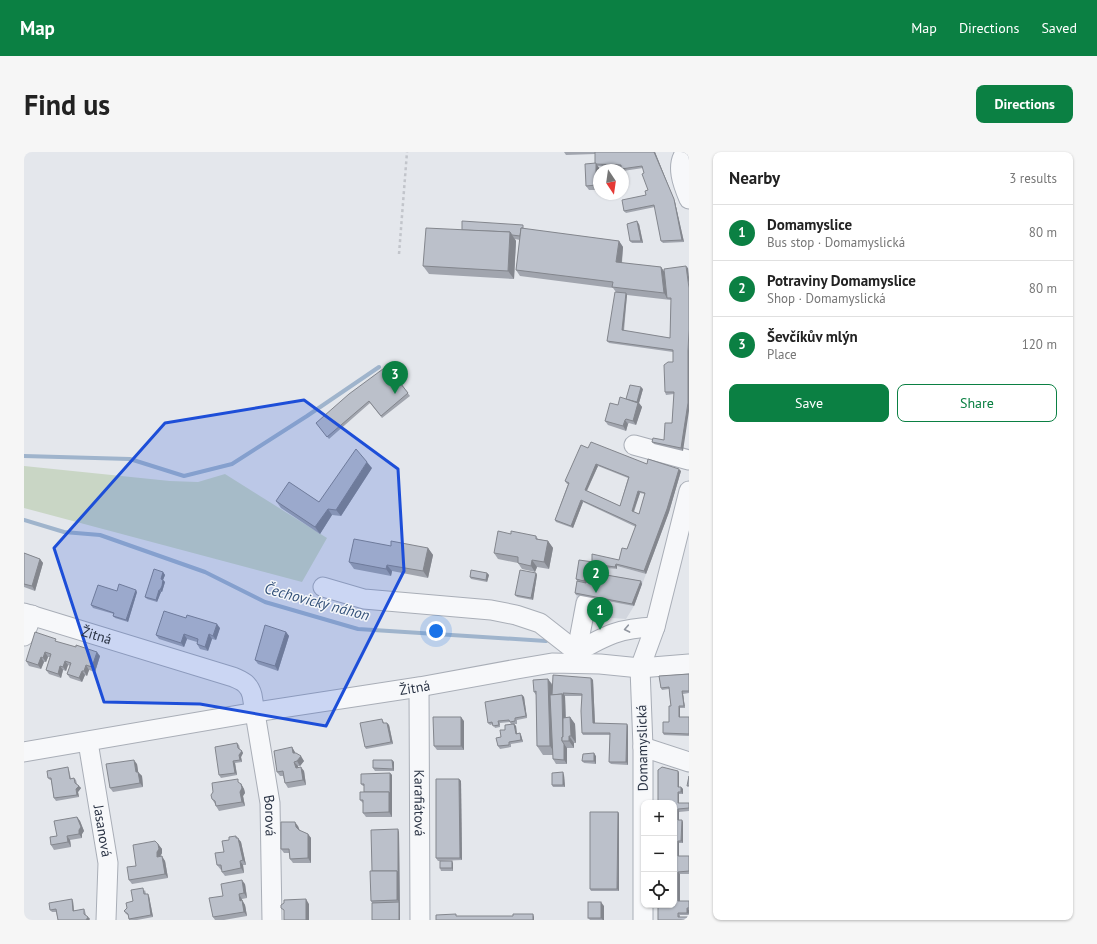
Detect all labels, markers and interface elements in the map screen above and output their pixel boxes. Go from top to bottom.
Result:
text: Map [20,16,55,40]
text: Map [911,19,937,37]
text: Directions [959,19,1019,37]
text: Saved [1041,19,1077,37]
button: Directions [976,85,1073,123]
text: Find us [24,86,110,123]
north arrow [593,164,629,200]
text: Nearby [729,167,780,189]
text: 3 results [1009,170,1057,187]
text: Domamyslice [767,215,852,234]
text: 1 [738,224,746,241]
text: 80 m [1029,224,1057,241]
text: Bus stop · Domamyslická [767,234,905,251]
text: Potraviny Domamyslice [767,271,916,290]
text: 2 [738,280,746,297]
text: 80 m [1029,280,1057,297]
text: Shop · Domamyslická [767,290,886,307]
text: Ševčíkův mlýn [767,327,858,346]
text: 3 [738,336,746,353]
text: 120 m [1022,336,1057,353]
text: Place [767,346,797,363]
pin: 3 [382,361,408,394]
button: Save [729,384,889,422]
button: Share [897,384,1057,422]
pin: 2 [583,560,609,593]
water label: Čechovický náhon [262,578,372,625]
pin: 1 [587,597,613,630]
your location [426,621,446,641]
street label: Žitná [79,622,114,648]
one-way arrow [624,625,630,633]
street label: Žitná [398,676,432,699]
street label: Domamyslická [632,705,652,791]
street label: Karafiátová [410,769,429,837]
street label: Borová [260,793,280,836]
map controls [641,800,677,908]
button: + [641,800,677,836]
street label: Jasanová [89,802,116,858]
button: − [641,836,677,872]
button: locate [641,872,677,908]

